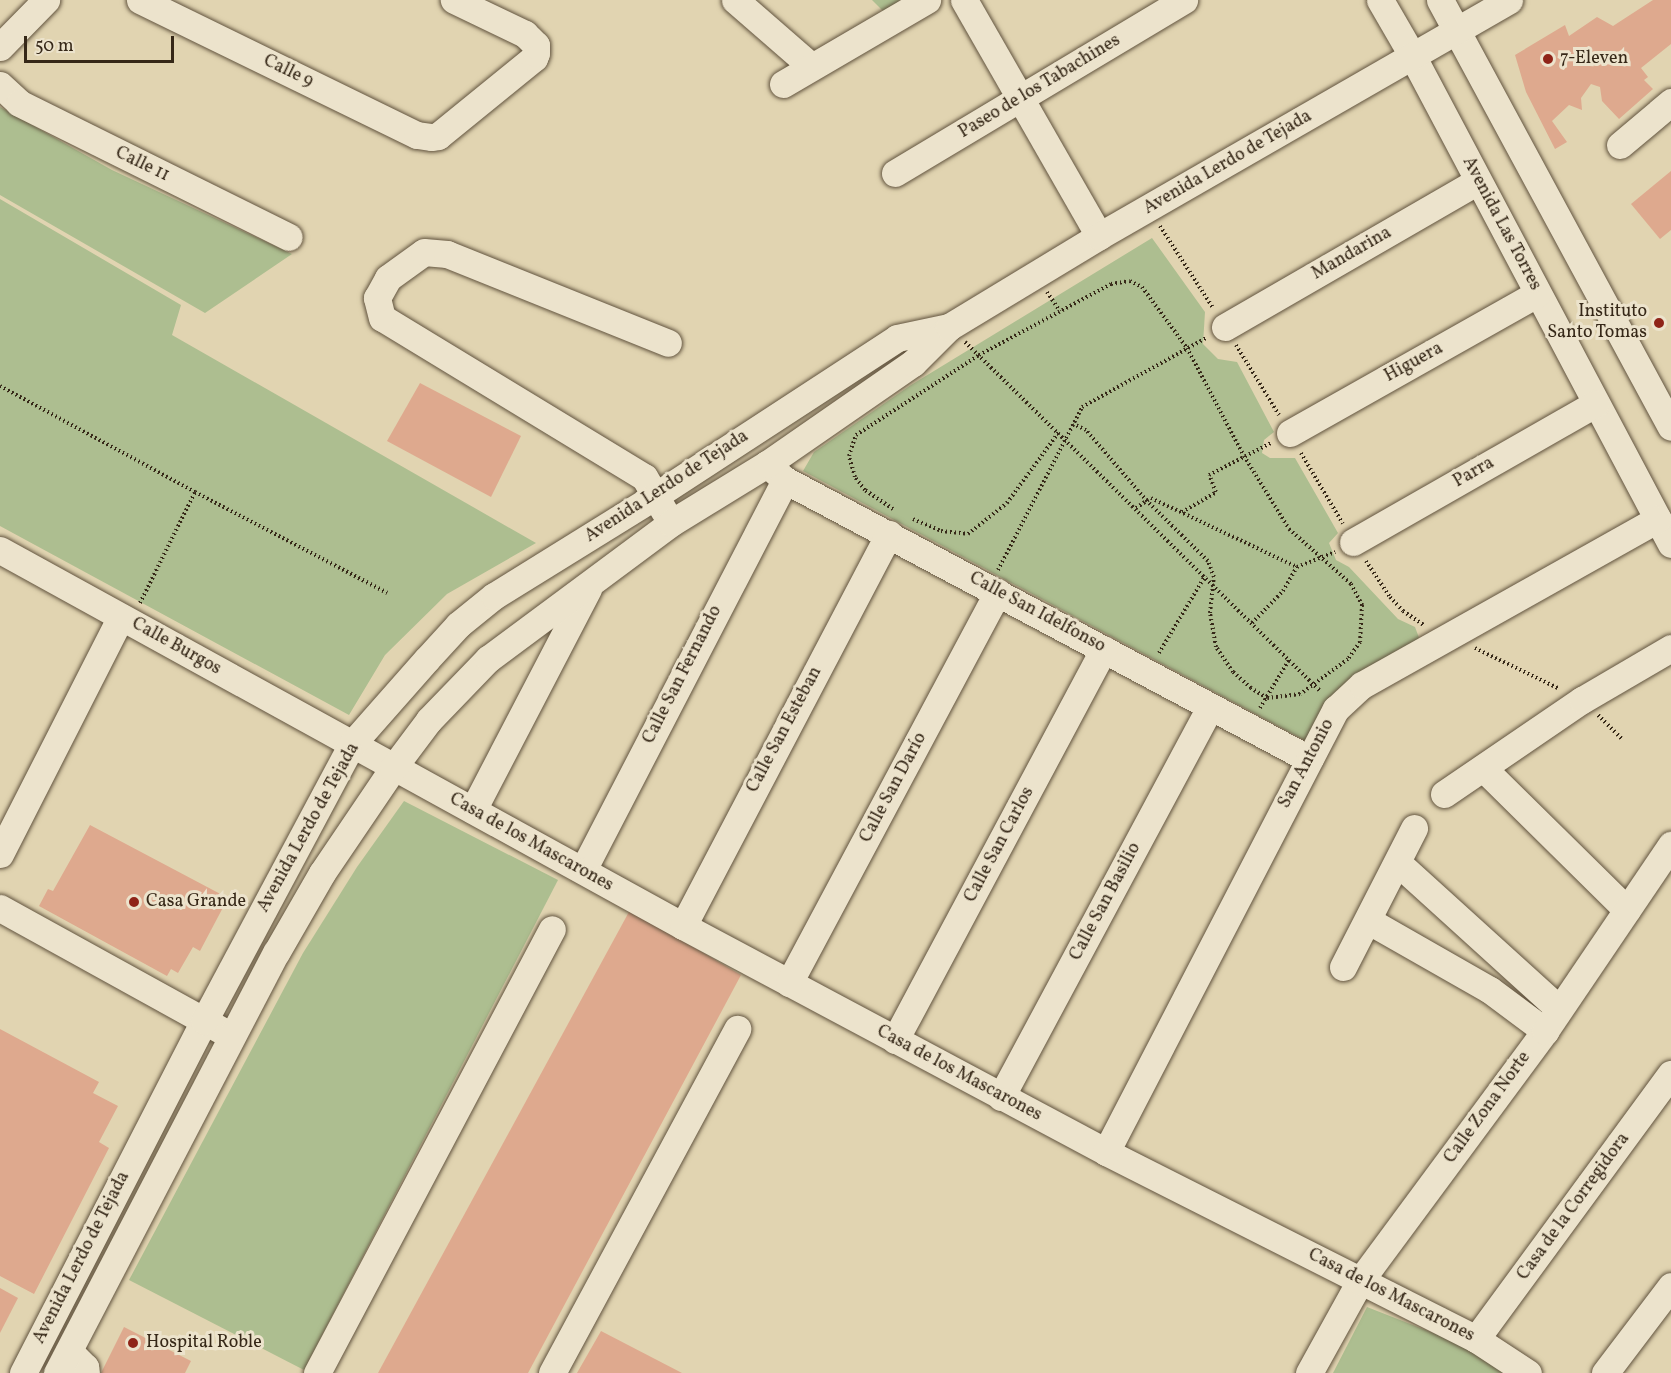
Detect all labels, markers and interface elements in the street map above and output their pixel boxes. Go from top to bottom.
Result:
scale bar [27,24,177,62]
street label: Paseo de los Tabachines [955,30,1125,144]
text: 50 m [35,34,74,59]
place label: 7-Eleven [1560,48,1628,70]
street label: Calle 9 [259,51,317,93]
marker: 7-Eleven [1541,52,1555,66]
street label: Avenida Lerdo de Tejada [1140,106,1316,220]
street label: Calle 11 [111,143,173,187]
street label: Avenida Las Torres [1457,153,1545,295]
street label: Mandarina [1308,223,1396,285]
place label: Instituto Santo Tomas [1547,302,1647,344]
marker: Instituto Santo Tomas [1652,316,1666,330]
street label: Higuera [1381,338,1447,388]
street label: Avenida Lerdo de Tejada [581,426,753,548]
street label: Parra [1450,453,1498,493]
street label: Calle San Idelfonso [965,568,1109,658]
street label: Calle San Fernando [639,602,727,748]
street label: Calle Burgos [127,614,225,680]
street label: Calle San Esteban [743,663,827,797]
street label: San Antonio [1274,716,1340,812]
street label: Calle San Darío [856,729,932,847]
street label: Avenida Lerdo de Tejada [253,739,365,917]
street label: Calle San Carlos [960,784,1040,906]
street label: Casa de los Mascarones [445,789,617,897]
street label: Calle San Basilio [1066,839,1146,965]
place label: Casa Grande [146,891,246,913]
marker: Casa Grande [127,895,141,909]
street label: Casa de los Mascarones [873,1021,1045,1127]
street label: Calle Zona Norte [1440,1048,1536,1168]
street label: Casa de la Corregidora [1513,1129,1635,1285]
street label: Avenida Lerdo de Tejada [29,1168,135,1348]
street label: Casa de los Mascarones [1304,1245,1478,1347]
place label: Hospital Roble [146,1332,262,1354]
marker: Hospital Roble [124,1334,142,1352]

